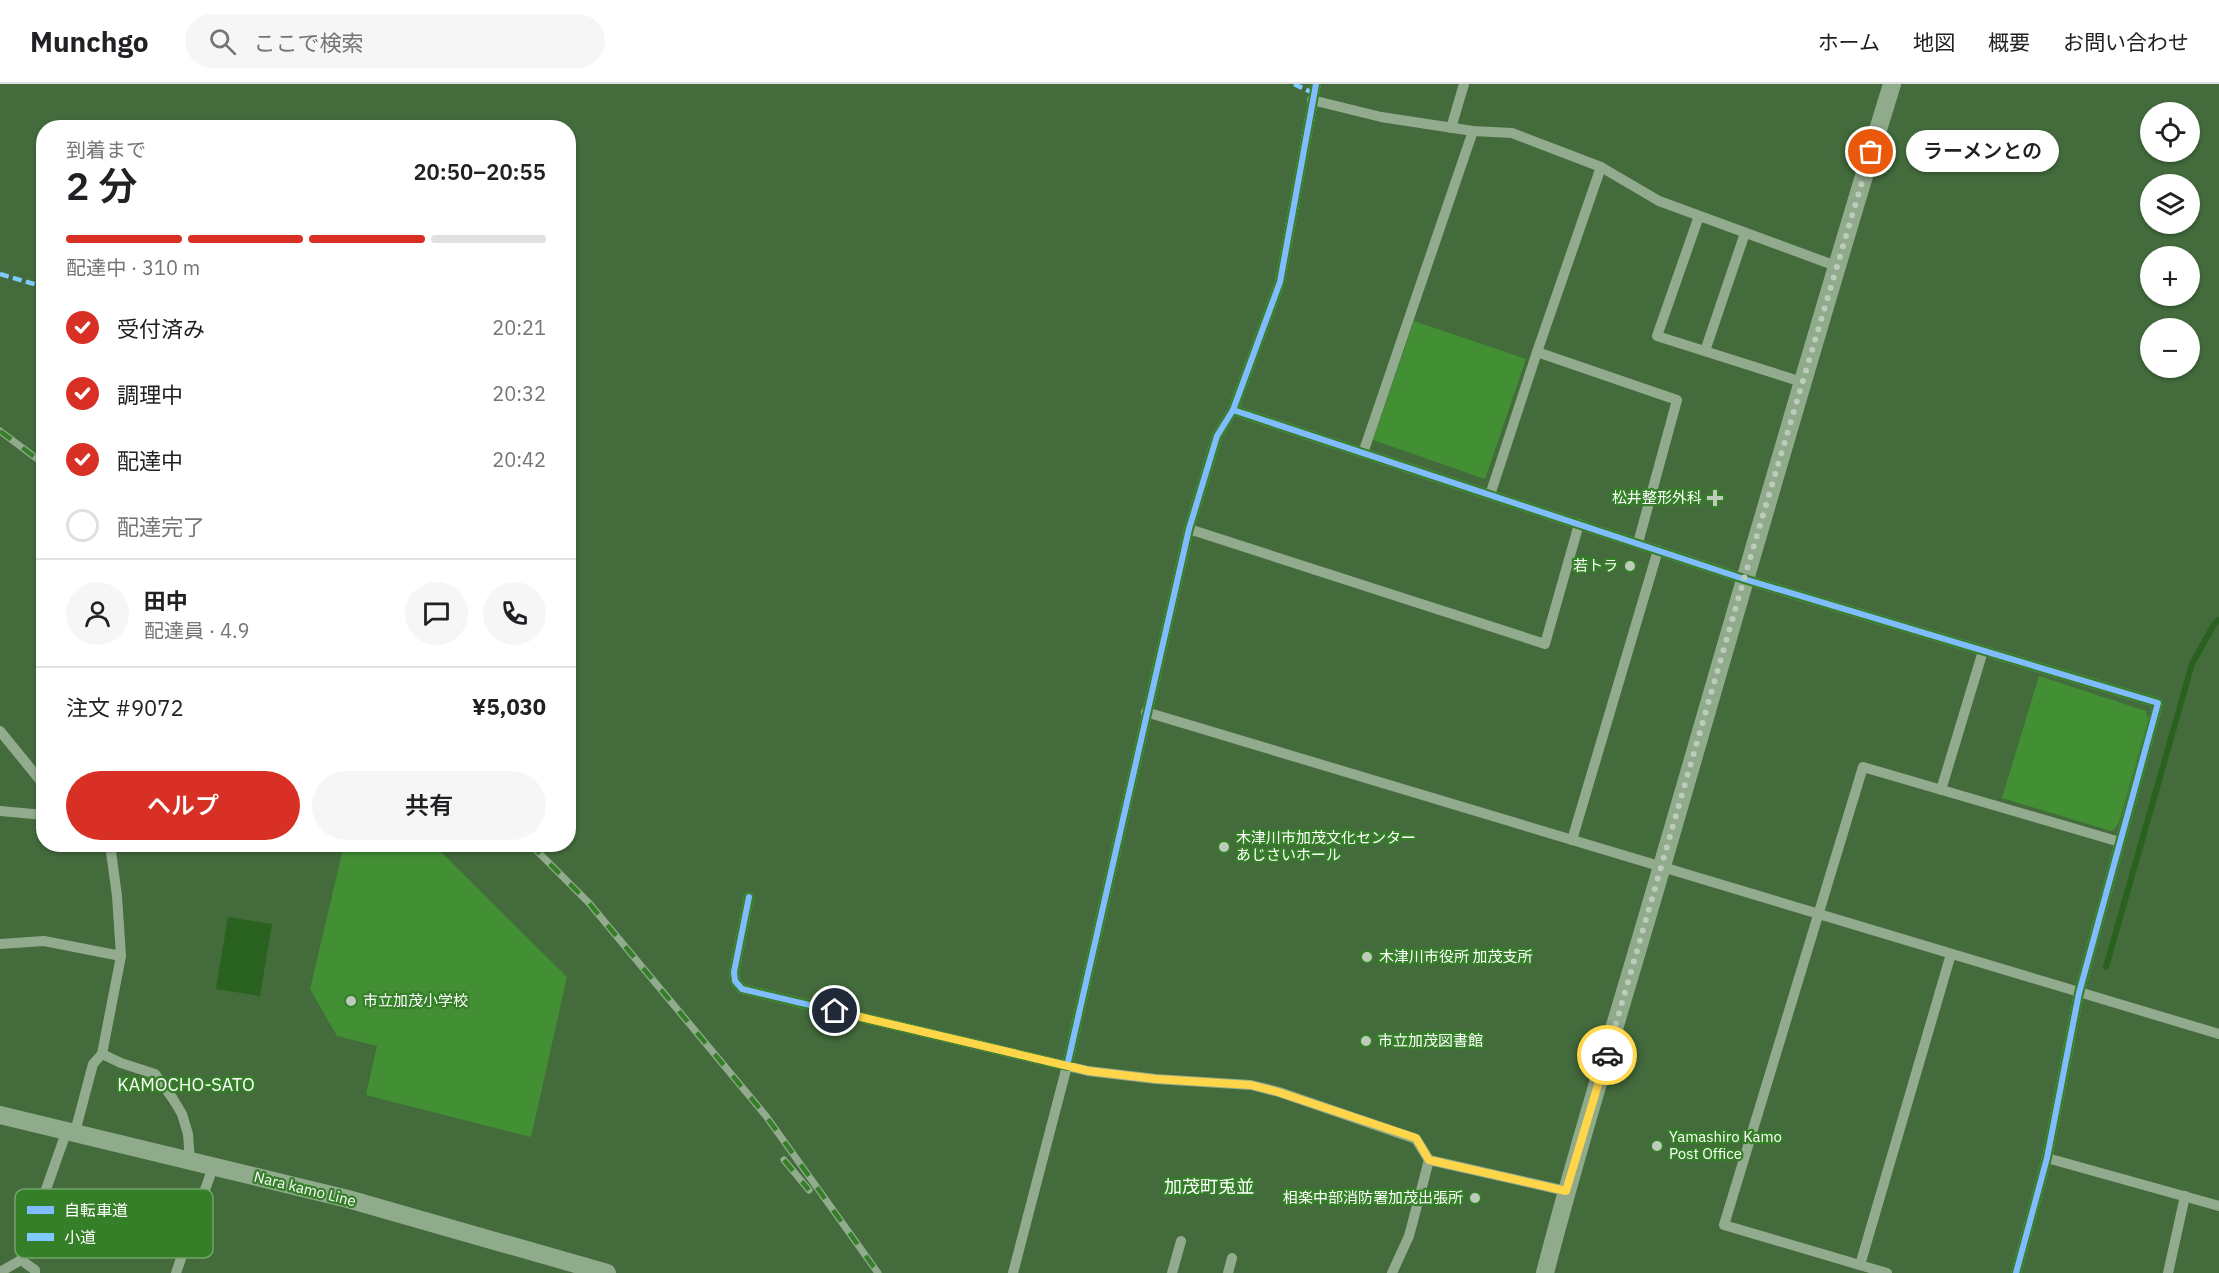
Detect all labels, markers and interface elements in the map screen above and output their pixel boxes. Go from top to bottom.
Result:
search box [185,14,605,68]
text: Munchgo [30,23,149,60]
icon: search [206,25,239,58]
text: ここで検索 [254,28,364,57]
text: ホーム [1818,28,1880,56]
text: 地図 [1913,28,1955,56]
text: 概要 [1988,28,2030,56]
text: お問い合わせ [2063,28,2189,56]
map controls [2140,102,2200,378]
button: locate [2140,102,2200,162]
pin [1845,126,1896,177]
callout: ラーメンとの [1907,131,2060,173]
icon: bag [1854,135,1887,168]
text: 到着まで [66,136,146,163]
text: ラーメンとの [1923,137,2042,164]
text: 20:50–20:55 [413,157,546,186]
text: 2 分 [66,160,138,211]
button: layers [2140,174,2200,234]
button: + [2140,246,2200,306]
text: 配達中 · 310 m [66,254,200,281]
icon: check [66,311,99,344]
text: 受付済み [117,314,205,343]
text: 20:21 [492,314,546,341]
button: − [2140,318,2200,378]
icon: check [66,377,99,410]
text: 調理中 [117,380,183,409]
text: 20:32 [492,380,546,407]
icon: check [66,443,99,476]
text: 配達中 [117,446,183,475]
text: 20:42 [492,446,546,473]
place label: 松井整形外科 [1612,488,1702,507]
marker: 松井整形外科 [1706,489,1724,507]
text: 配達完了 [117,512,205,541]
place label: 若トラ [1573,556,1618,575]
marker: 若トラ [1623,559,1637,573]
button: person [66,582,129,645]
button: chat [405,582,468,645]
button: phone [483,582,546,645]
text: 田中 [144,586,188,615]
text: 配達員 · 4.9 [144,617,249,644]
text: ¥5,030 [472,692,546,721]
text: 注文 #9072 [66,693,184,722]
button: ヘルプ [66,771,300,840]
button: 共有 [312,771,546,840]
place label: 木津川市加茂文化センター あじさいホール [1236,828,1416,864]
marker: 木津川市加茂文化センター あじさいホール [1217,840,1231,854]
place label: 木津川市役所 加茂支所 [1379,947,1533,966]
marker: 木津川市役所 加茂支所 [1360,950,1374,964]
pin [809,985,860,1036]
place label: 市立加茂小学校 [363,991,468,1010]
marker: 市立加茂小学校 [344,994,358,1008]
icon: home [818,994,851,1027]
courier [1577,1025,1637,1085]
place label: 市立加茂図書館 [1378,1031,1483,1050]
marker: 市立加茂図書館 [1359,1034,1373,1048]
icon: car [1591,1039,1624,1072]
district label: KAMOCHO-SATO [117,1073,255,1096]
place label: Yamashiro Kamo Post Office [1669,1127,1782,1163]
marker: Yamashiro Kamo Post Office [1650,1139,1664,1153]
street label: Nara kamo Line [252,1167,358,1210]
district label: 加茂町兎並 [1164,1175,1254,1198]
place label: 相楽中部消防署加茂出張所 [1283,1188,1463,1207]
legend [15,1189,213,1258]
marker: 相楽中部消防署加茂出張所 [1468,1191,1482,1205]
text: 自転車道 [64,1200,128,1220]
text: 小道 [64,1227,96,1247]

